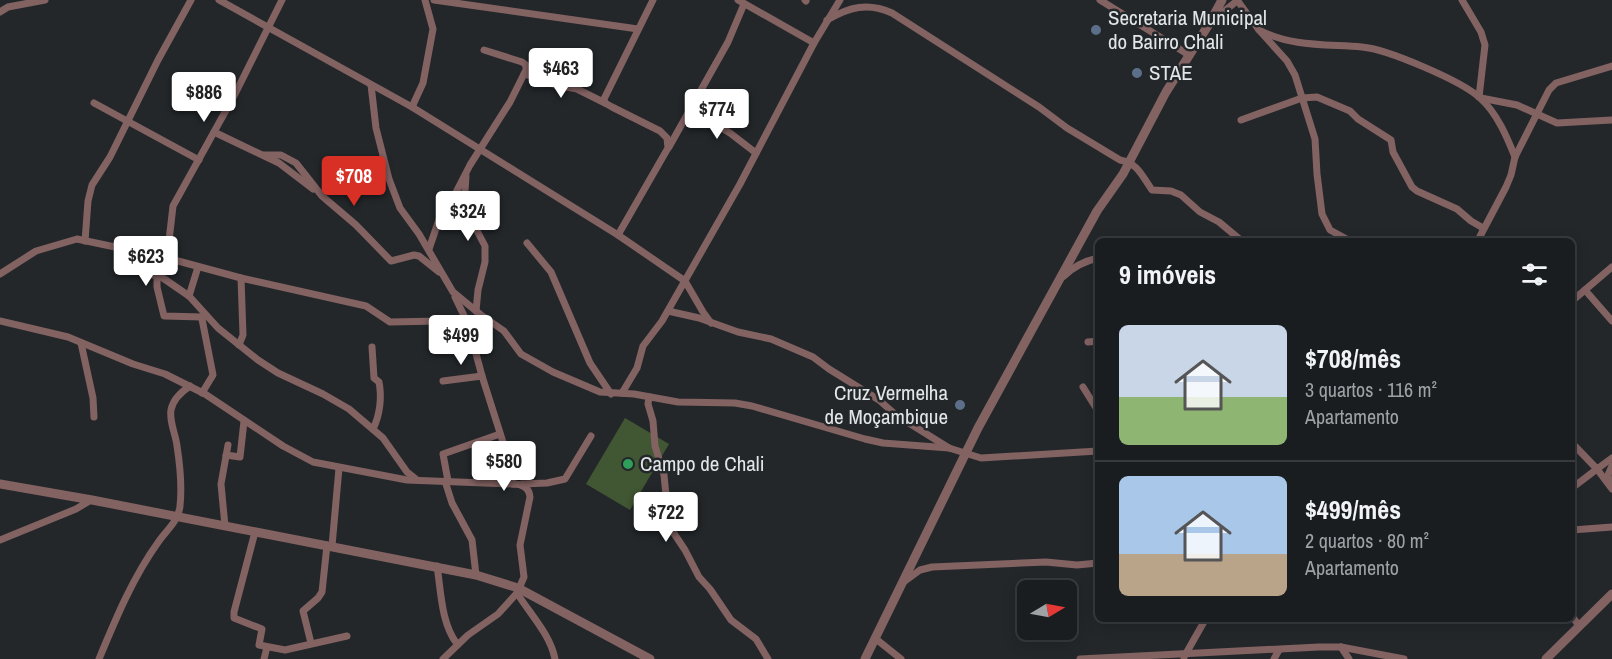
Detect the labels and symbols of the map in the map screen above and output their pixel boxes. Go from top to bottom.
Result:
place label: Secretaria Municipal do Bairro Chali [1108,3,1267,56]
marker: Secretaria Municipal do Bairro Chali [1089,23,1103,37]
pin: $463 [525,48,597,99]
place label: STAE [1149,58,1193,87]
marker: STAE [1130,66,1144,80]
pin: $886 [168,72,240,123]
pin: $774 [681,89,753,140]
pin: $708 [318,156,390,207]
pin: $324 [432,191,504,242]
pin: $623 [110,236,182,287]
pin: $499 [425,315,497,366]
place label: Cruz Vermelha de Moçambique [825,378,948,431]
marker: Cruz Vermelha de Moçambique [953,398,967,412]
pin: $580 [468,441,540,492]
place label: Campo de Chali [640,449,764,478]
marker: Campo de Chali [621,457,635,471]
pin: $722 [630,492,702,543]
north arrow [1017,580,1077,640]

